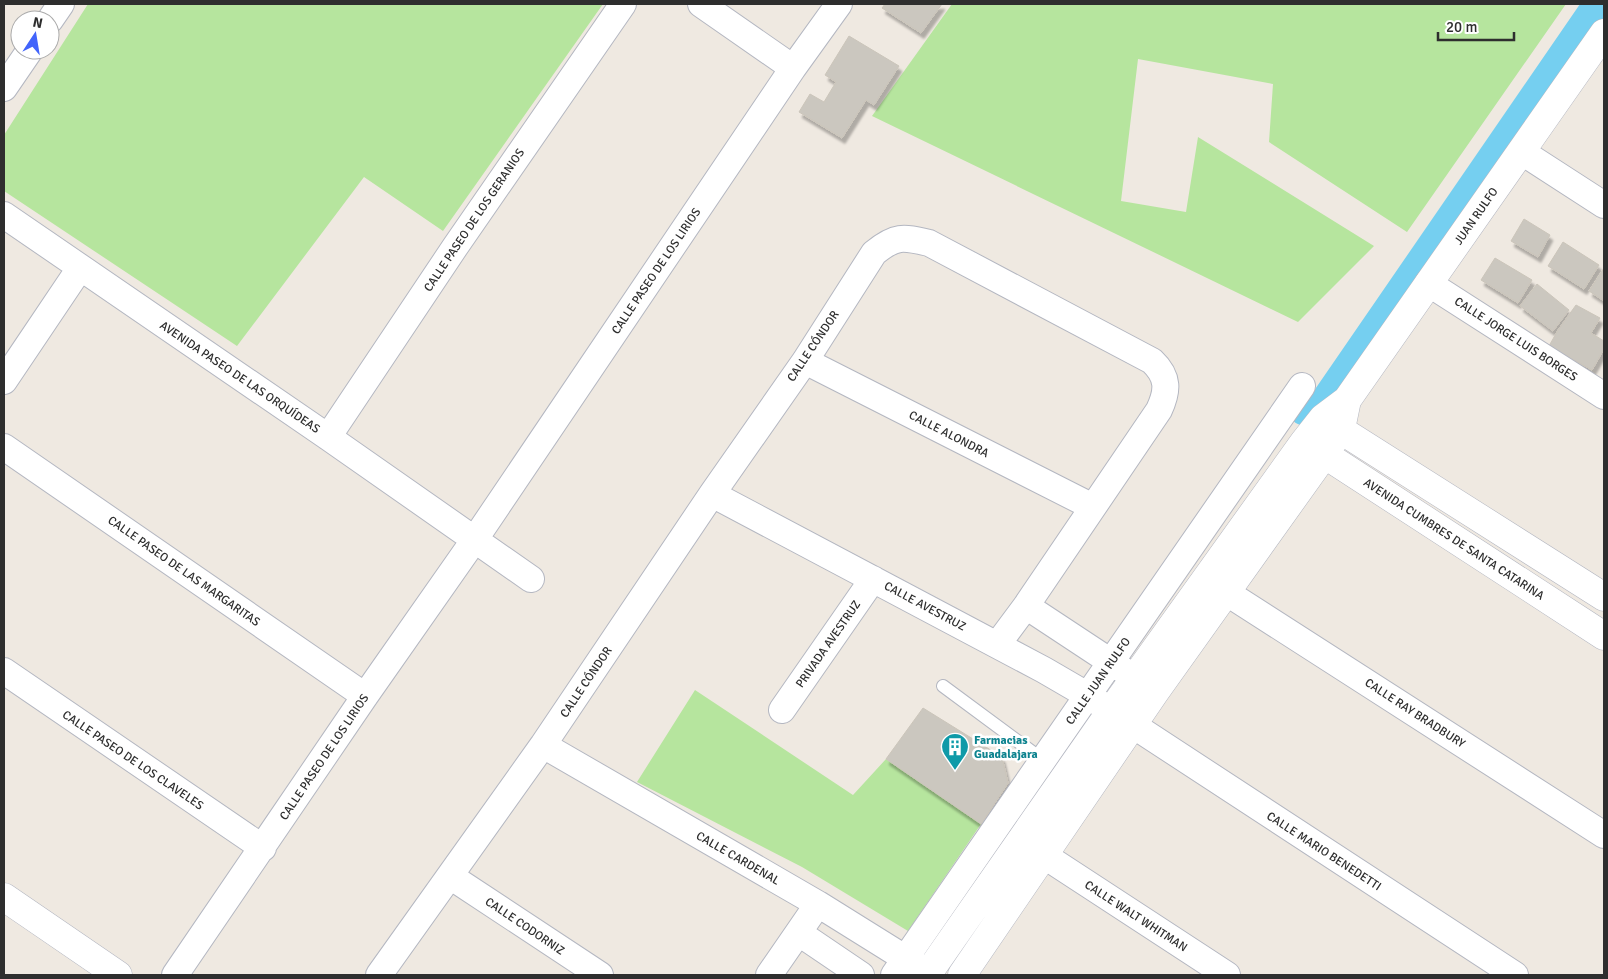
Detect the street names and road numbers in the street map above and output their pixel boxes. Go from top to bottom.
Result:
street label: CALLE PASEO DE LOS GERANIOS [421,146,528,295]
street label: JUAN RULFO [1451,185,1502,248]
street label: CALLE PASEO DE LOS LIRIOS [609,205,704,337]
street label: CALLE JORGE LUIS BORGES [1451,294,1580,385]
street label: CALLE CÓNDOR [784,308,843,385]
street label: AVENIDA PASEO DE LAS ORQUÍDEAS [157,318,323,437]
street label: CALLE ALONDRA [906,408,992,461]
street label: AVENIDA CUMBRES DE SANTA CATARINA [1361,475,1547,604]
street label: CALLE PASEO DE LAS MARGARITAS [105,513,263,630]
street label: CALLE AVESTRUZ [881,579,968,634]
street label: PRIVADA AVESTRUZ [793,598,864,691]
street label: CALLE JUAN RULFO [1063,635,1134,728]
street label: CALLE CÓNDOR [557,644,616,721]
street label: CALLE RAY BRADBURY [1362,675,1468,751]
street label: CALLE PASEO DE LOS LIRIOS [277,691,372,823]
street label: CALLE PASEO DE LOS CLAVELES [59,707,207,814]
street label: CALLE MARIO BENEDETTI [1264,809,1384,894]
street label: CALLE CARDENAL [693,828,782,889]
street label: CALLE WALT WHITMAN [1081,878,1190,955]
street label: CALLE CODORNIZ [482,894,568,959]

